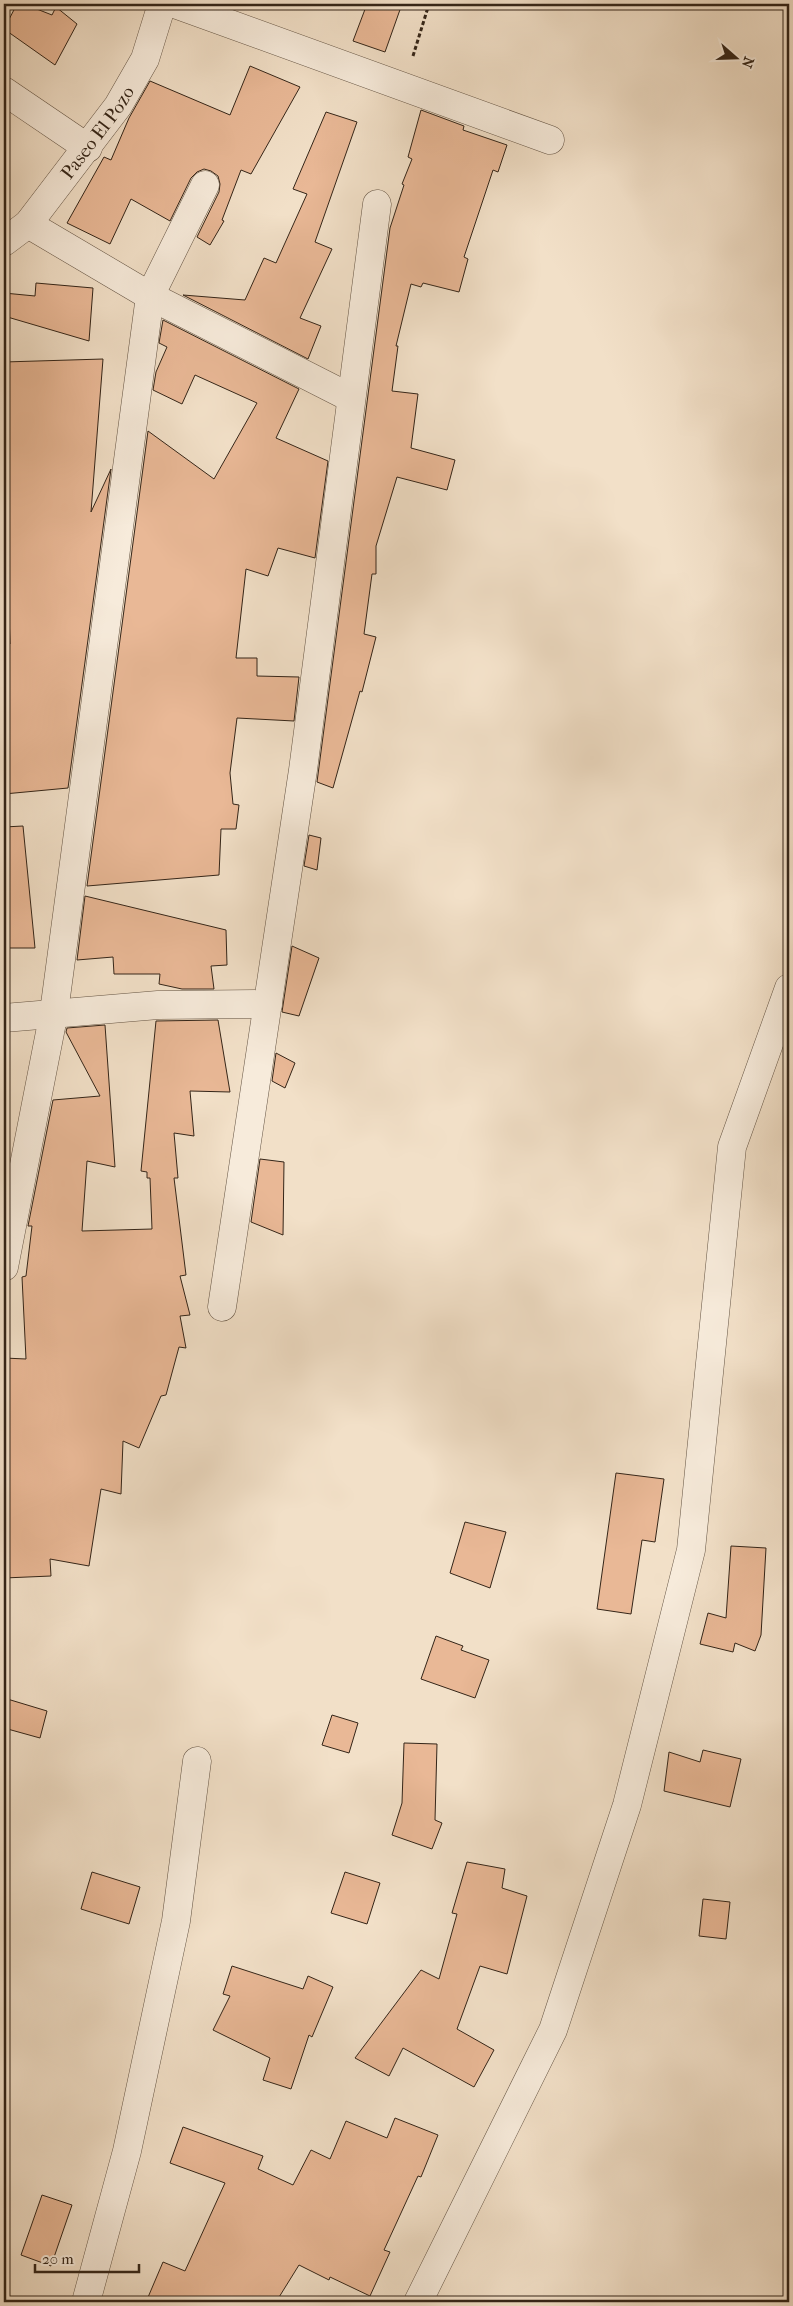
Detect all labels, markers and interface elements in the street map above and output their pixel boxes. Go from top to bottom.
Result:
north arrow [710,32,760,82]
text: N [738,54,758,71]
street label: Paseo El Pozo [56,82,139,184]
scale bar [35,2241,139,2273]
text: 20 m [42,2250,74,2268]

